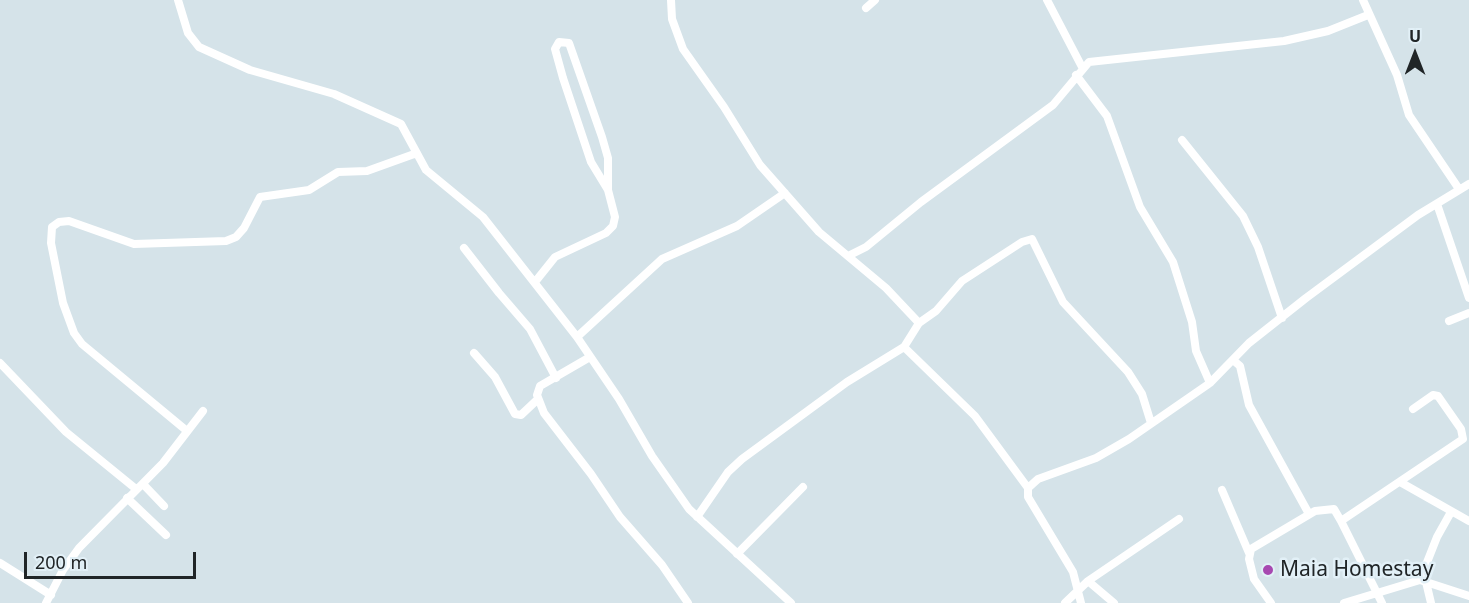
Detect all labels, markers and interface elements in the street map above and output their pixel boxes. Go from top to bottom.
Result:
north arrow [1385,24,1445,84]
text: U [1409,25,1421,47]
scale bar [27,540,200,578]
text: 200 m [35,550,87,574]
place label: Maia Homestay [1280,557,1433,583]
marker: Maia Homestay [1261,563,1275,577]

